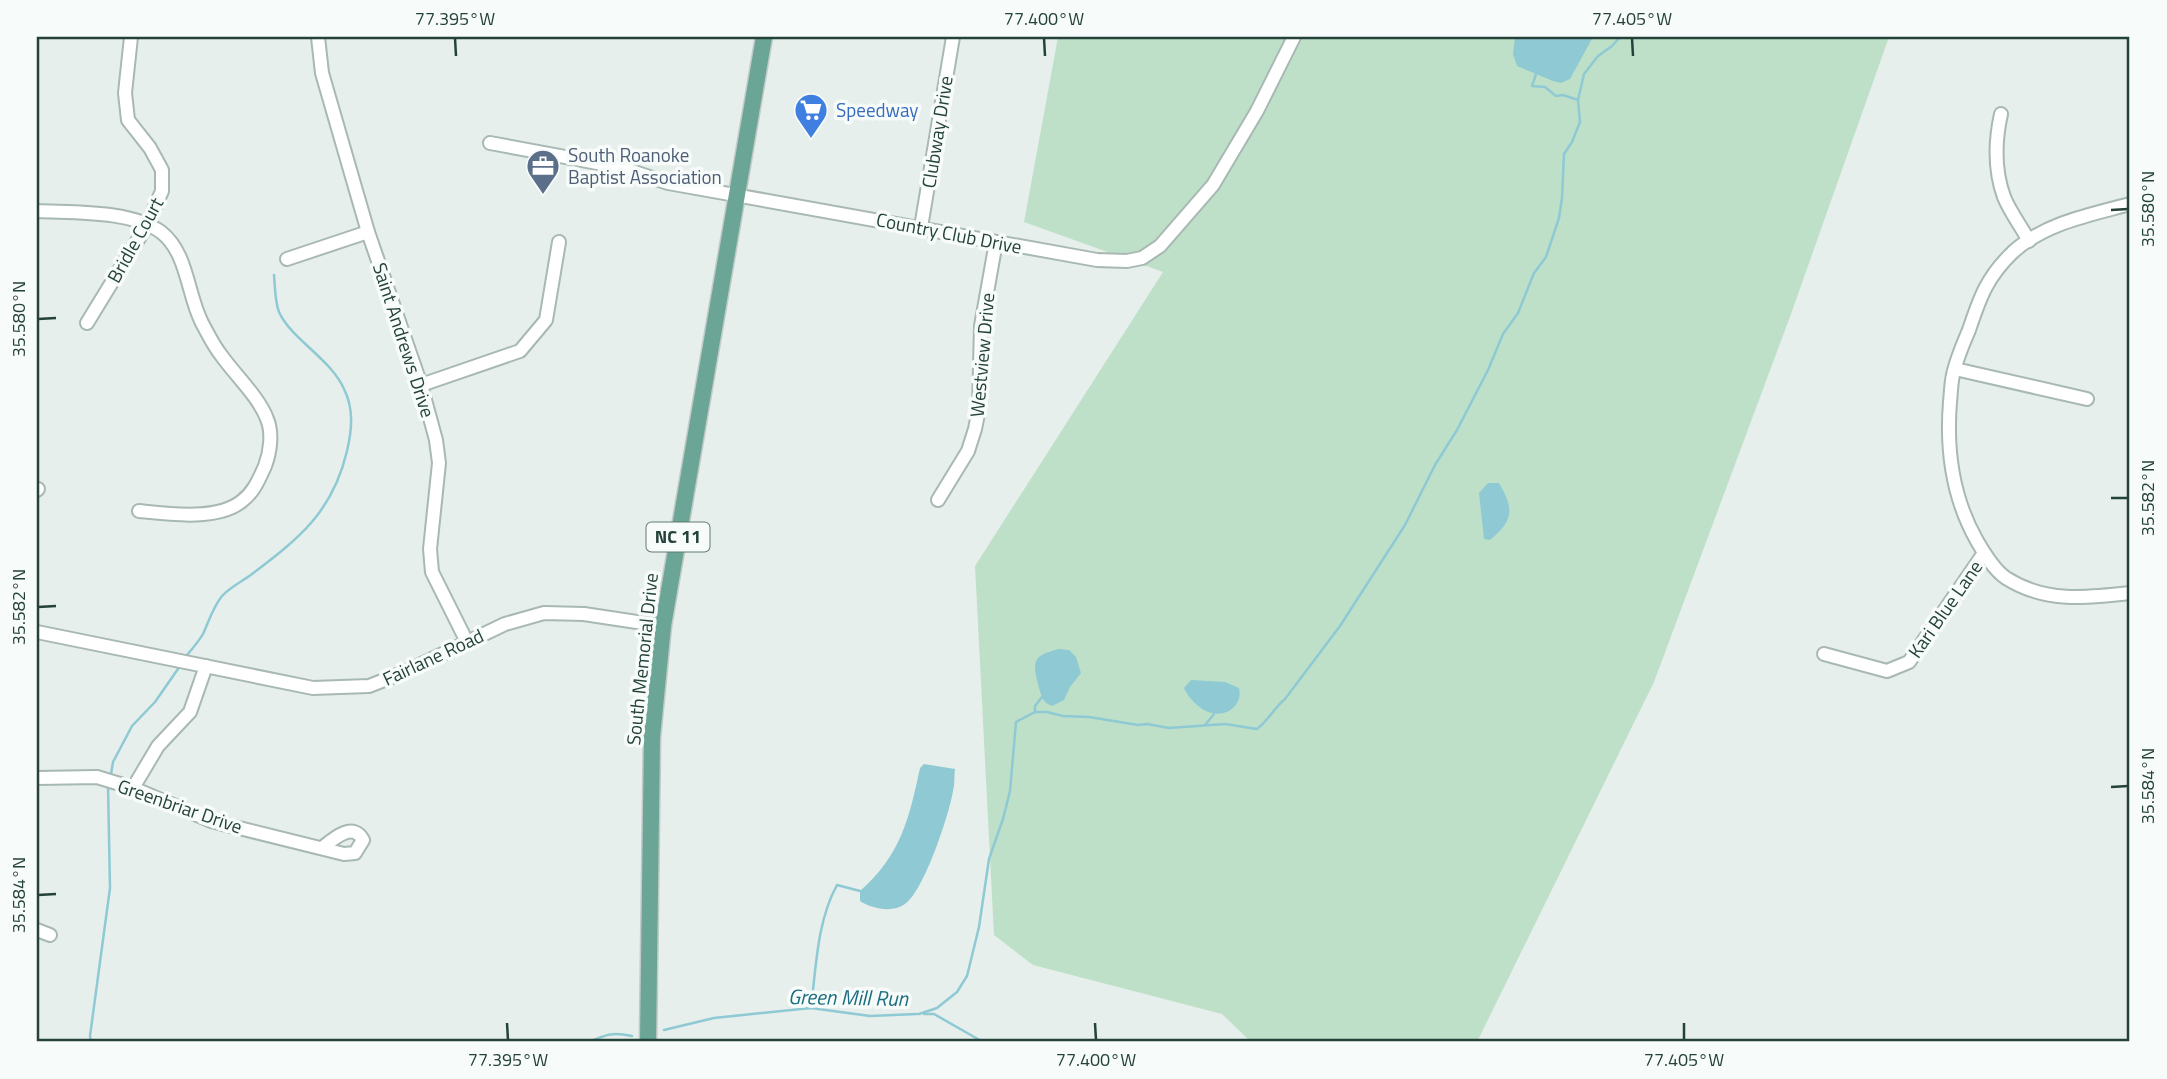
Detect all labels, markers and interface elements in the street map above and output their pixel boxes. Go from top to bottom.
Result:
text: 77.395°W [415,5,495,32]
text: 77.400°W [1004,5,1084,32]
text: 77.405°W [1592,5,1672,32]
street label: Clubway Drive [913,74,960,190]
supermarket icon: Speedway [792,91,830,140]
place label: Speedway [836,95,919,124]
place label: South Roanoke Baptist Association [568,140,722,191]
office icon: South Roanoke Baptist Association [524,147,562,196]
text: 35.580°N [2134,171,2161,247]
street label: Bridle Court [99,191,170,288]
street label: Country Club Drive [874,204,1024,261]
street label: Saint Andrews Drive [366,259,443,421]
text: 35.580°N [5,281,32,357]
street label: Westview Drive [962,292,1001,418]
text: 35.582°N [2134,460,2161,536]
road number: NC 11 [646,522,710,552]
street label: Kari Blue Lane [1900,554,1989,664]
text: 35.582°N [5,569,32,645]
street label: South Memorial Drive [618,571,665,747]
street label: Fairlane Road [377,620,488,693]
text: 35.584°N [2134,748,2161,824]
street label: Greenbriar Drive [114,771,246,840]
text: 35.584°N [5,857,32,933]
water label: Green Mill Run [788,980,909,1014]
text: 77.395°W [468,1046,548,1073]
text: 77.400°W [1056,1046,1136,1073]
text: 77.405°W [1644,1046,1724,1073]

